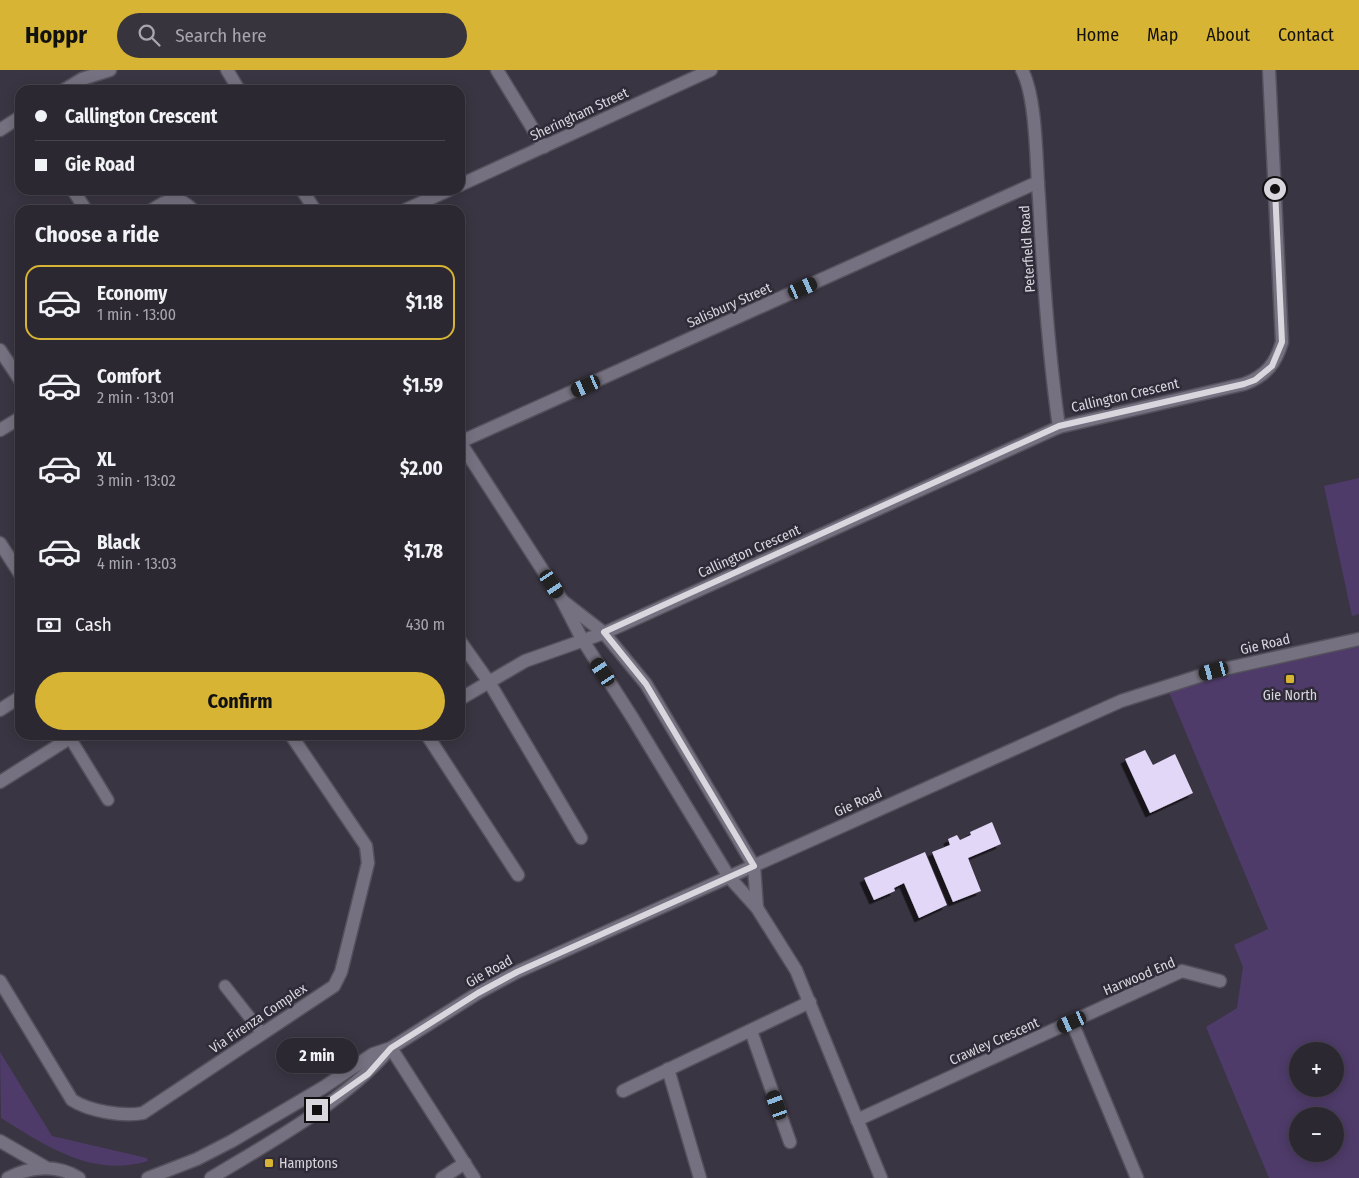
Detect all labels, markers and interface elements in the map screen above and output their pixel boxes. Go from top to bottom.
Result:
search box [117,13,467,58]
text: Hoppr [25,21,87,49]
icon: search [135,21,163,49]
text: Search here [175,24,267,47]
text: Home [1076,24,1119,46]
text: Map [1147,24,1178,46]
text: About [1206,24,1250,46]
text: Contact [1278,24,1334,46]
street label: Sheringham Street [527,84,631,145]
text: Callington Crescent [65,105,217,128]
text: Gie Road [65,153,135,176]
route start [1264,178,1286,200]
street label: Peterfield Road [1016,205,1039,293]
text: Choose a ride [35,221,159,248]
car [786,275,819,301]
street label: Salisbury Street [684,279,774,332]
icon: car [37,280,82,325]
text: Economy [97,282,167,305]
text: $1.18 [406,291,443,314]
text: 1 min · 13:00 [97,305,176,324]
icon: car [37,363,82,408]
text: Comfort [97,365,161,388]
car [569,373,602,399]
text: $1.59 [403,374,443,397]
street label: Callington Crescent [1070,375,1181,416]
text: 2 min · 13:01 [97,388,175,407]
icon: car [37,446,82,491]
text: XL [97,448,116,471]
text: $2.00 [400,457,443,480]
text: 3 min · 13:02 [97,471,176,490]
street label: Callington Crescent [696,521,803,582]
icon: car [37,529,82,574]
text: Black [97,531,140,554]
text: $1.78 [404,540,443,563]
text: 4 min · 13:03 [97,554,176,573]
car [537,567,566,601]
icon: cash [35,611,63,639]
text: Cash [75,613,112,636]
text: 430 m [406,615,445,634]
street label: Gie Road [1238,630,1292,658]
car [588,655,617,689]
car [1197,660,1230,682]
button: Confirm [35,672,445,730]
marker: Gie North [1284,673,1296,685]
place label: Gie North [1263,687,1317,704]
street label: Gie Road [832,784,885,821]
street label: Gie Road [463,952,516,991]
street label: Harwood End [1101,954,1178,999]
street label: Via Firenza Complex [207,979,311,1057]
car [1055,1009,1088,1035]
street label: Crawley Crescent [947,1014,1042,1069]
callout: 2 min [276,1038,358,1072]
map controls [1289,1042,1344,1162]
button: + [1289,1042,1344,1097]
text: 2 min [299,1046,335,1065]
car [764,1088,789,1122]
route end [306,1099,328,1121]
button: − [1289,1107,1344,1162]
place label: Hamptons [279,1155,338,1172]
marker: Hamptons [263,1157,275,1169]

